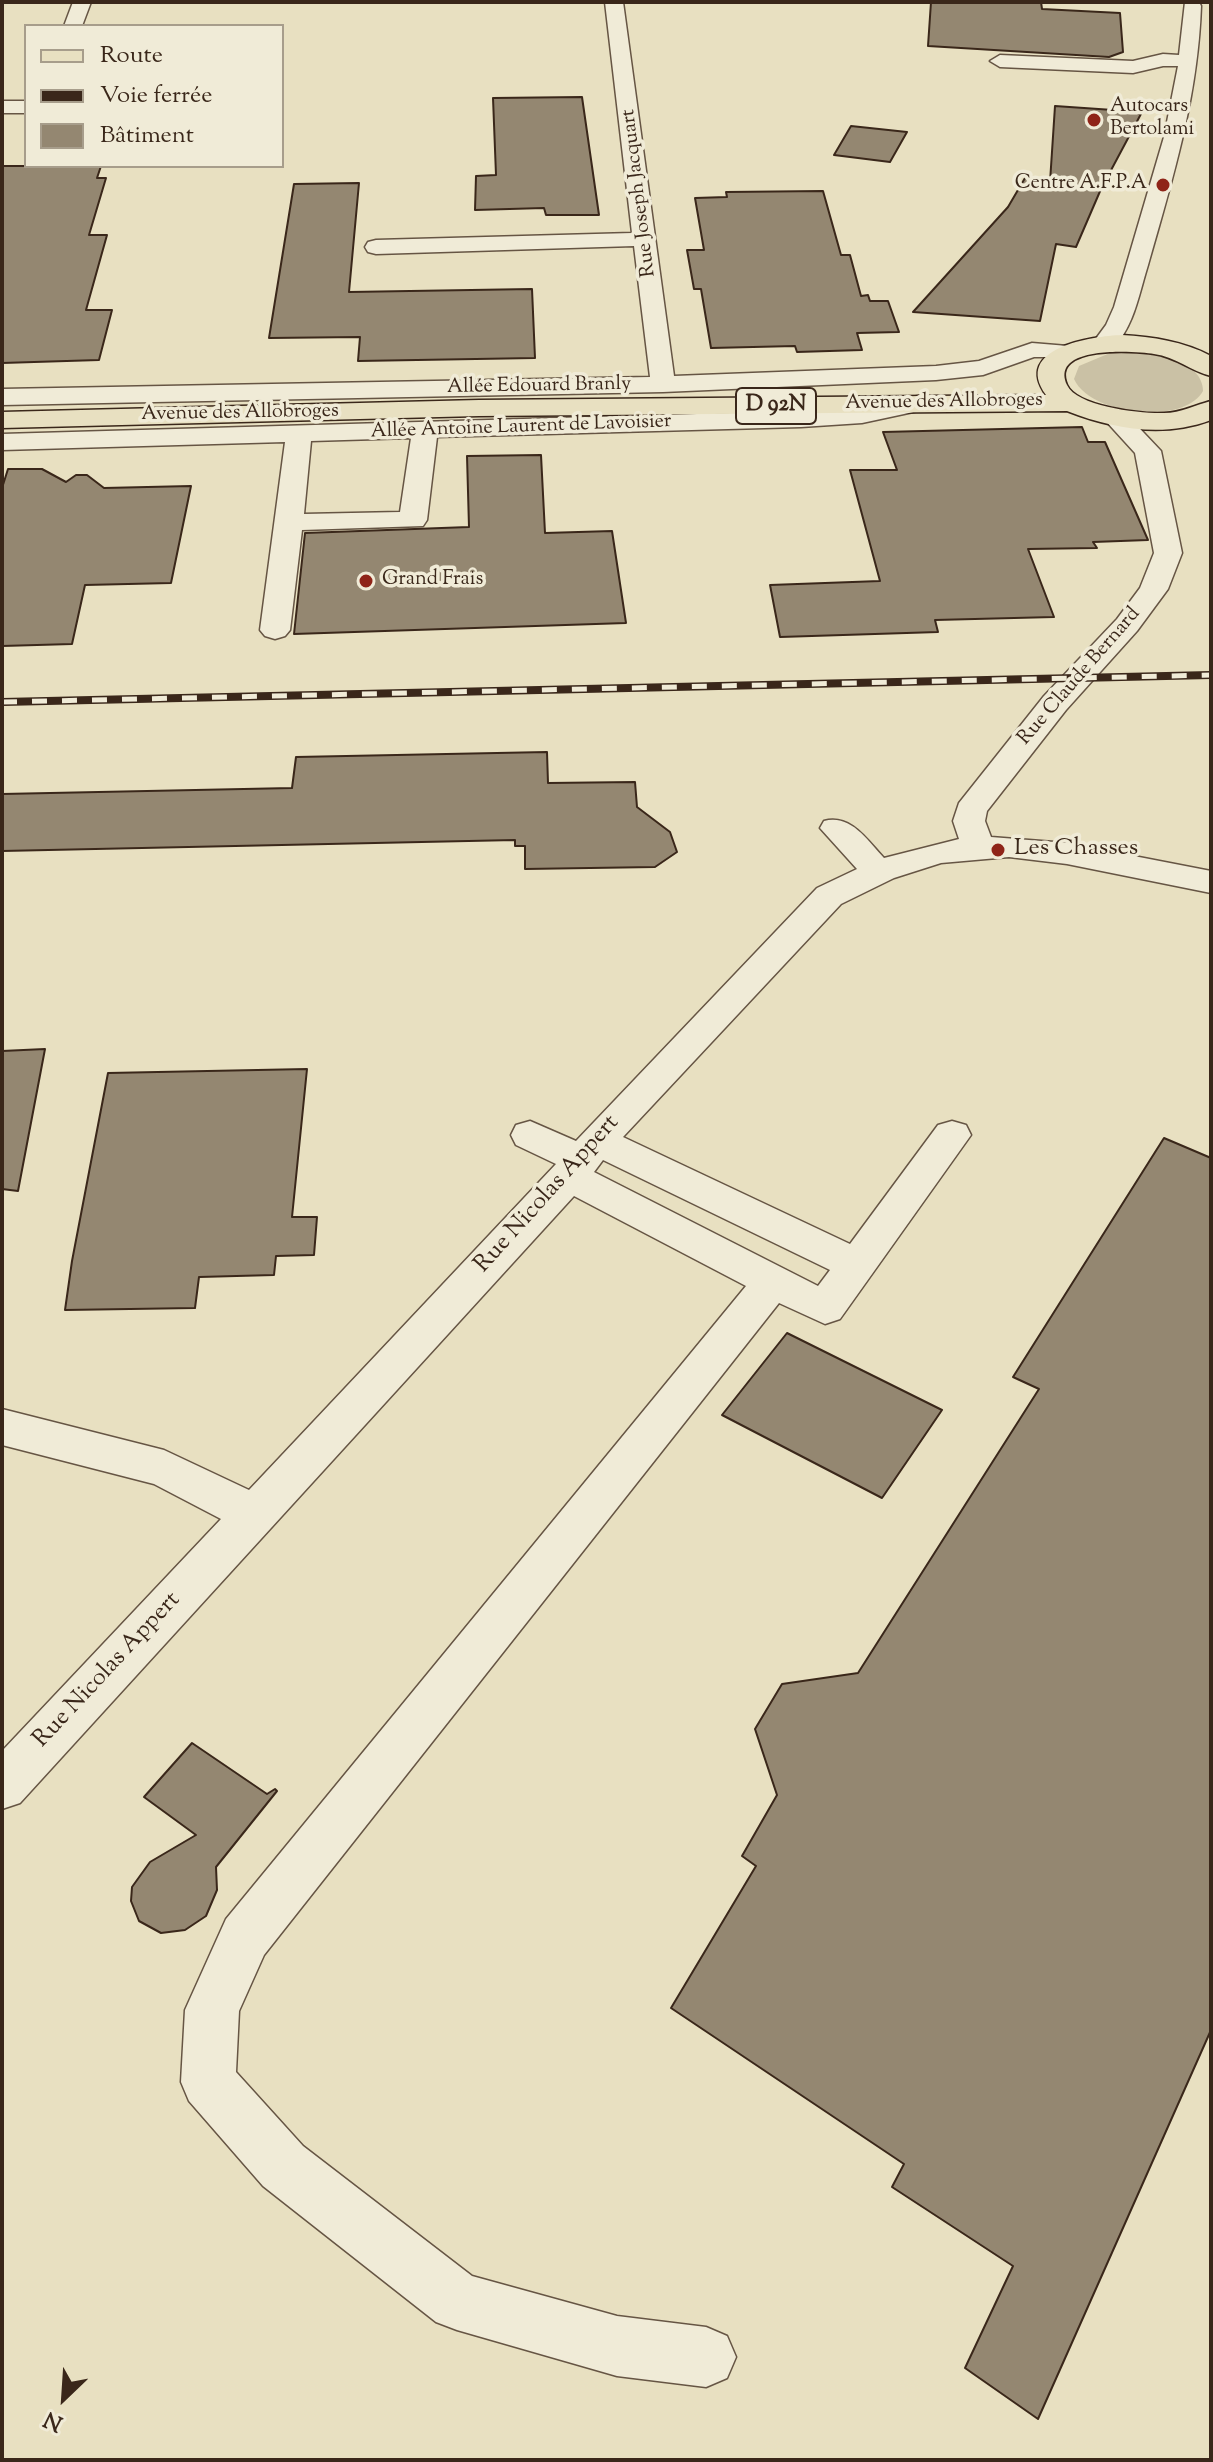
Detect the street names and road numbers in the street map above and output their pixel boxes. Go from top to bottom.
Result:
street label: Rue Joseph Jacquart [618,108,662,278]
street label: Allée Edouard Branly [447,373,631,401]
road number: D 92N [736,388,816,424]
street label: Avenue des Allobroges [845,389,1043,417]
street label: Avenue des Allobroges [141,400,339,428]
street label: Allée Antoine Laurent de Lavoisier [370,411,672,445]
street label: Rue Claude Bernard [1014,603,1146,751]
street label: Rue Nicolas Appert [470,1110,626,1280]
street label: Rue Nicolas Appert [28,1587,188,1755]

